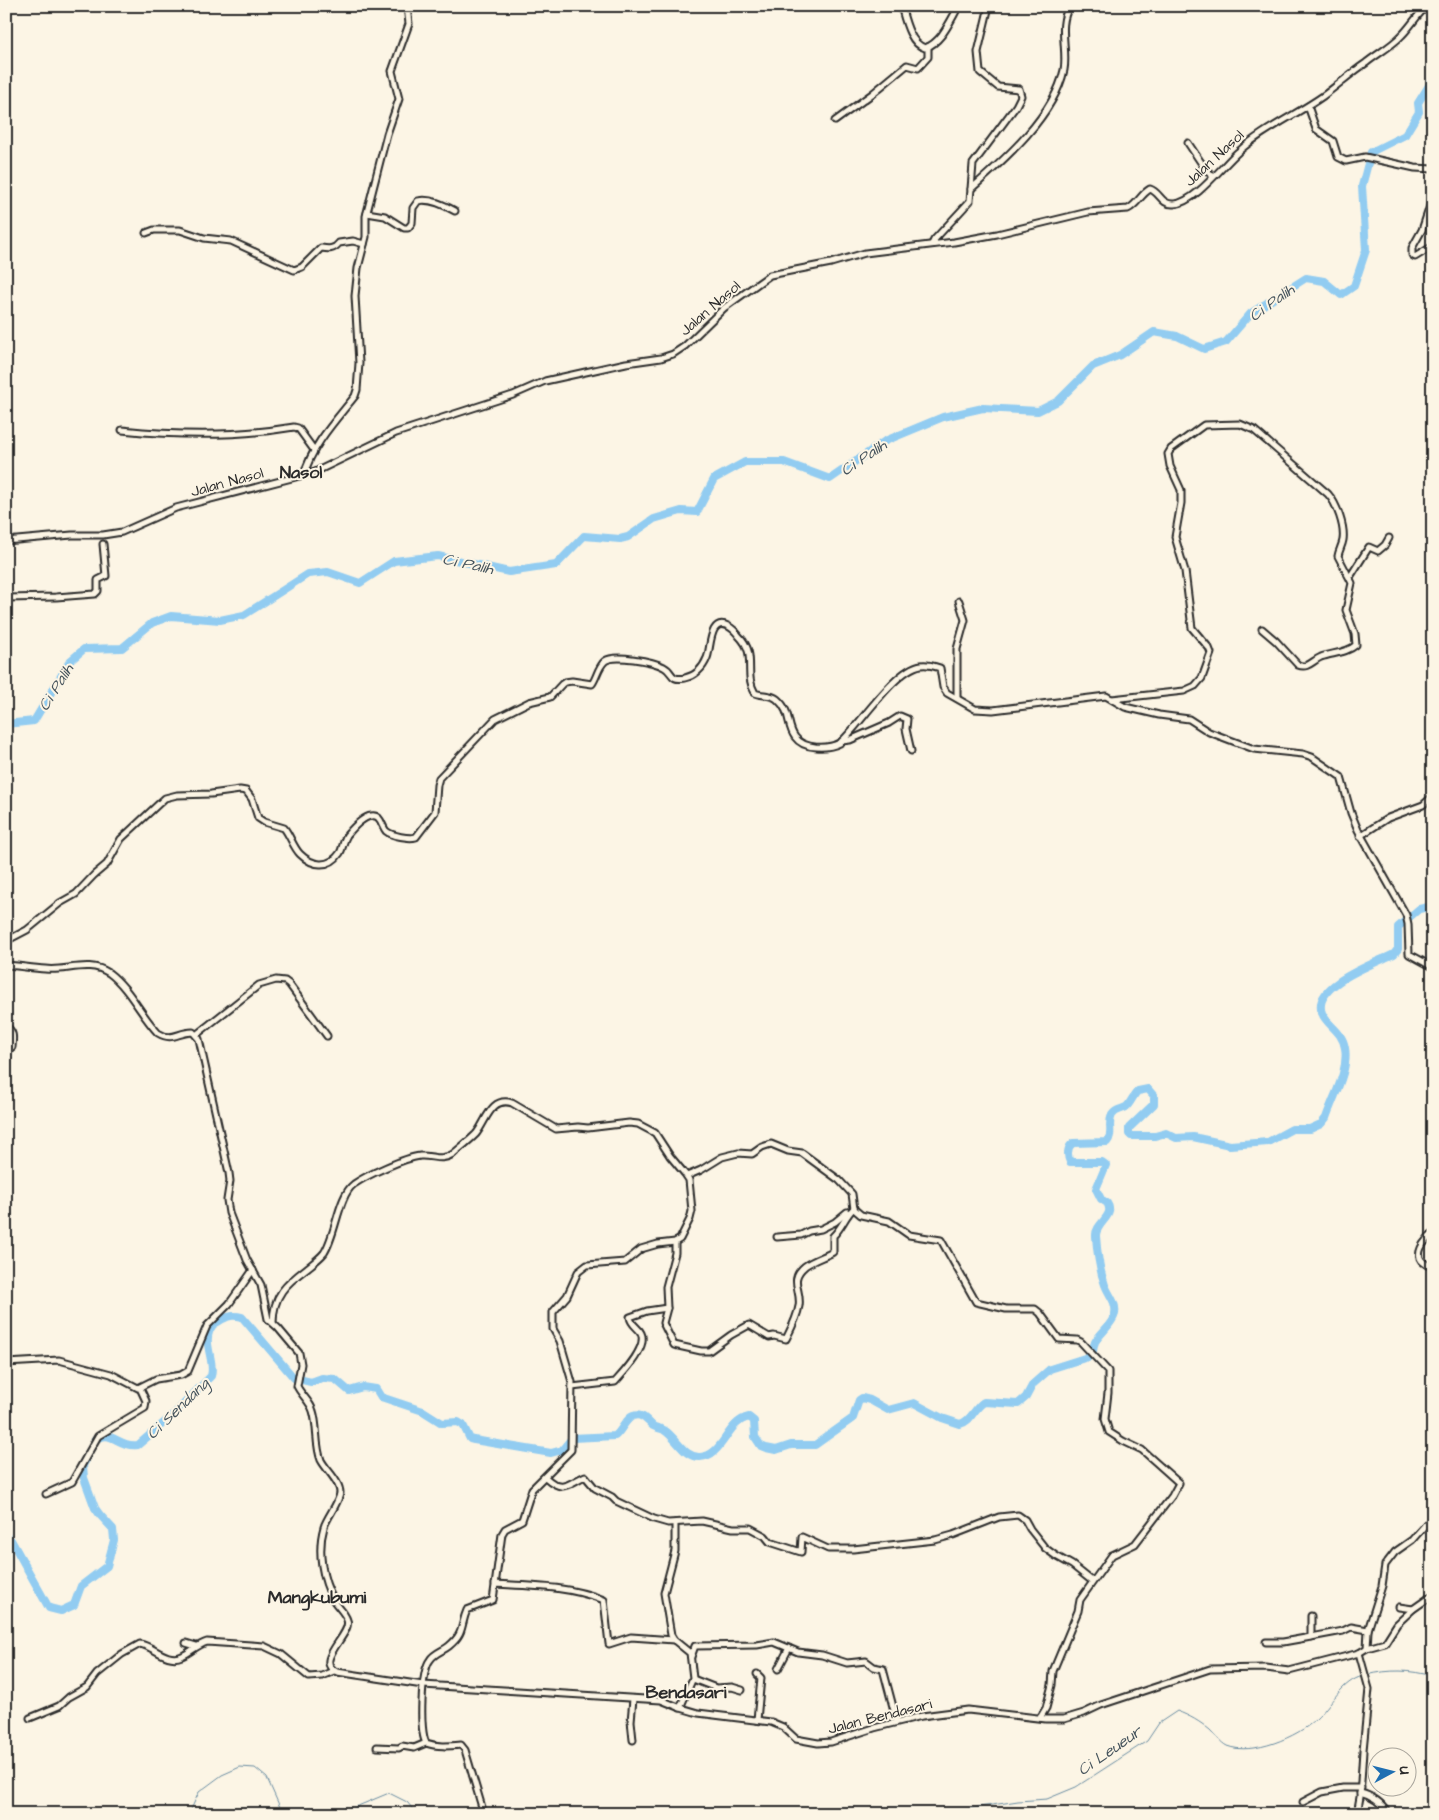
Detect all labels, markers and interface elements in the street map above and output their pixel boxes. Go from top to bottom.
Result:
street label: Jalan Nasol [1180,125,1249,191]
street label: Jalan Nasol [675,276,745,341]
water label: Ci Palih [1244,278,1300,327]
water label: Ci Palih [836,434,892,481]
district label: Nasol [280,460,322,485]
street label: Jalan Nasol [188,463,266,502]
water label: Ci Palih [440,548,496,580]
water label: Ci Palih [33,659,79,715]
water label: Ci Sendang [141,1372,216,1445]
district label: Mangkubumi [268,1585,367,1611]
district label: Bendasari [646,1680,727,1705]
street label: Jalan Bendasari [826,1693,935,1740]
water label: Ci Leueur [1073,1719,1148,1781]
north arrow [1366,1748,1416,1798]
text: U [1394,1765,1414,1776]

